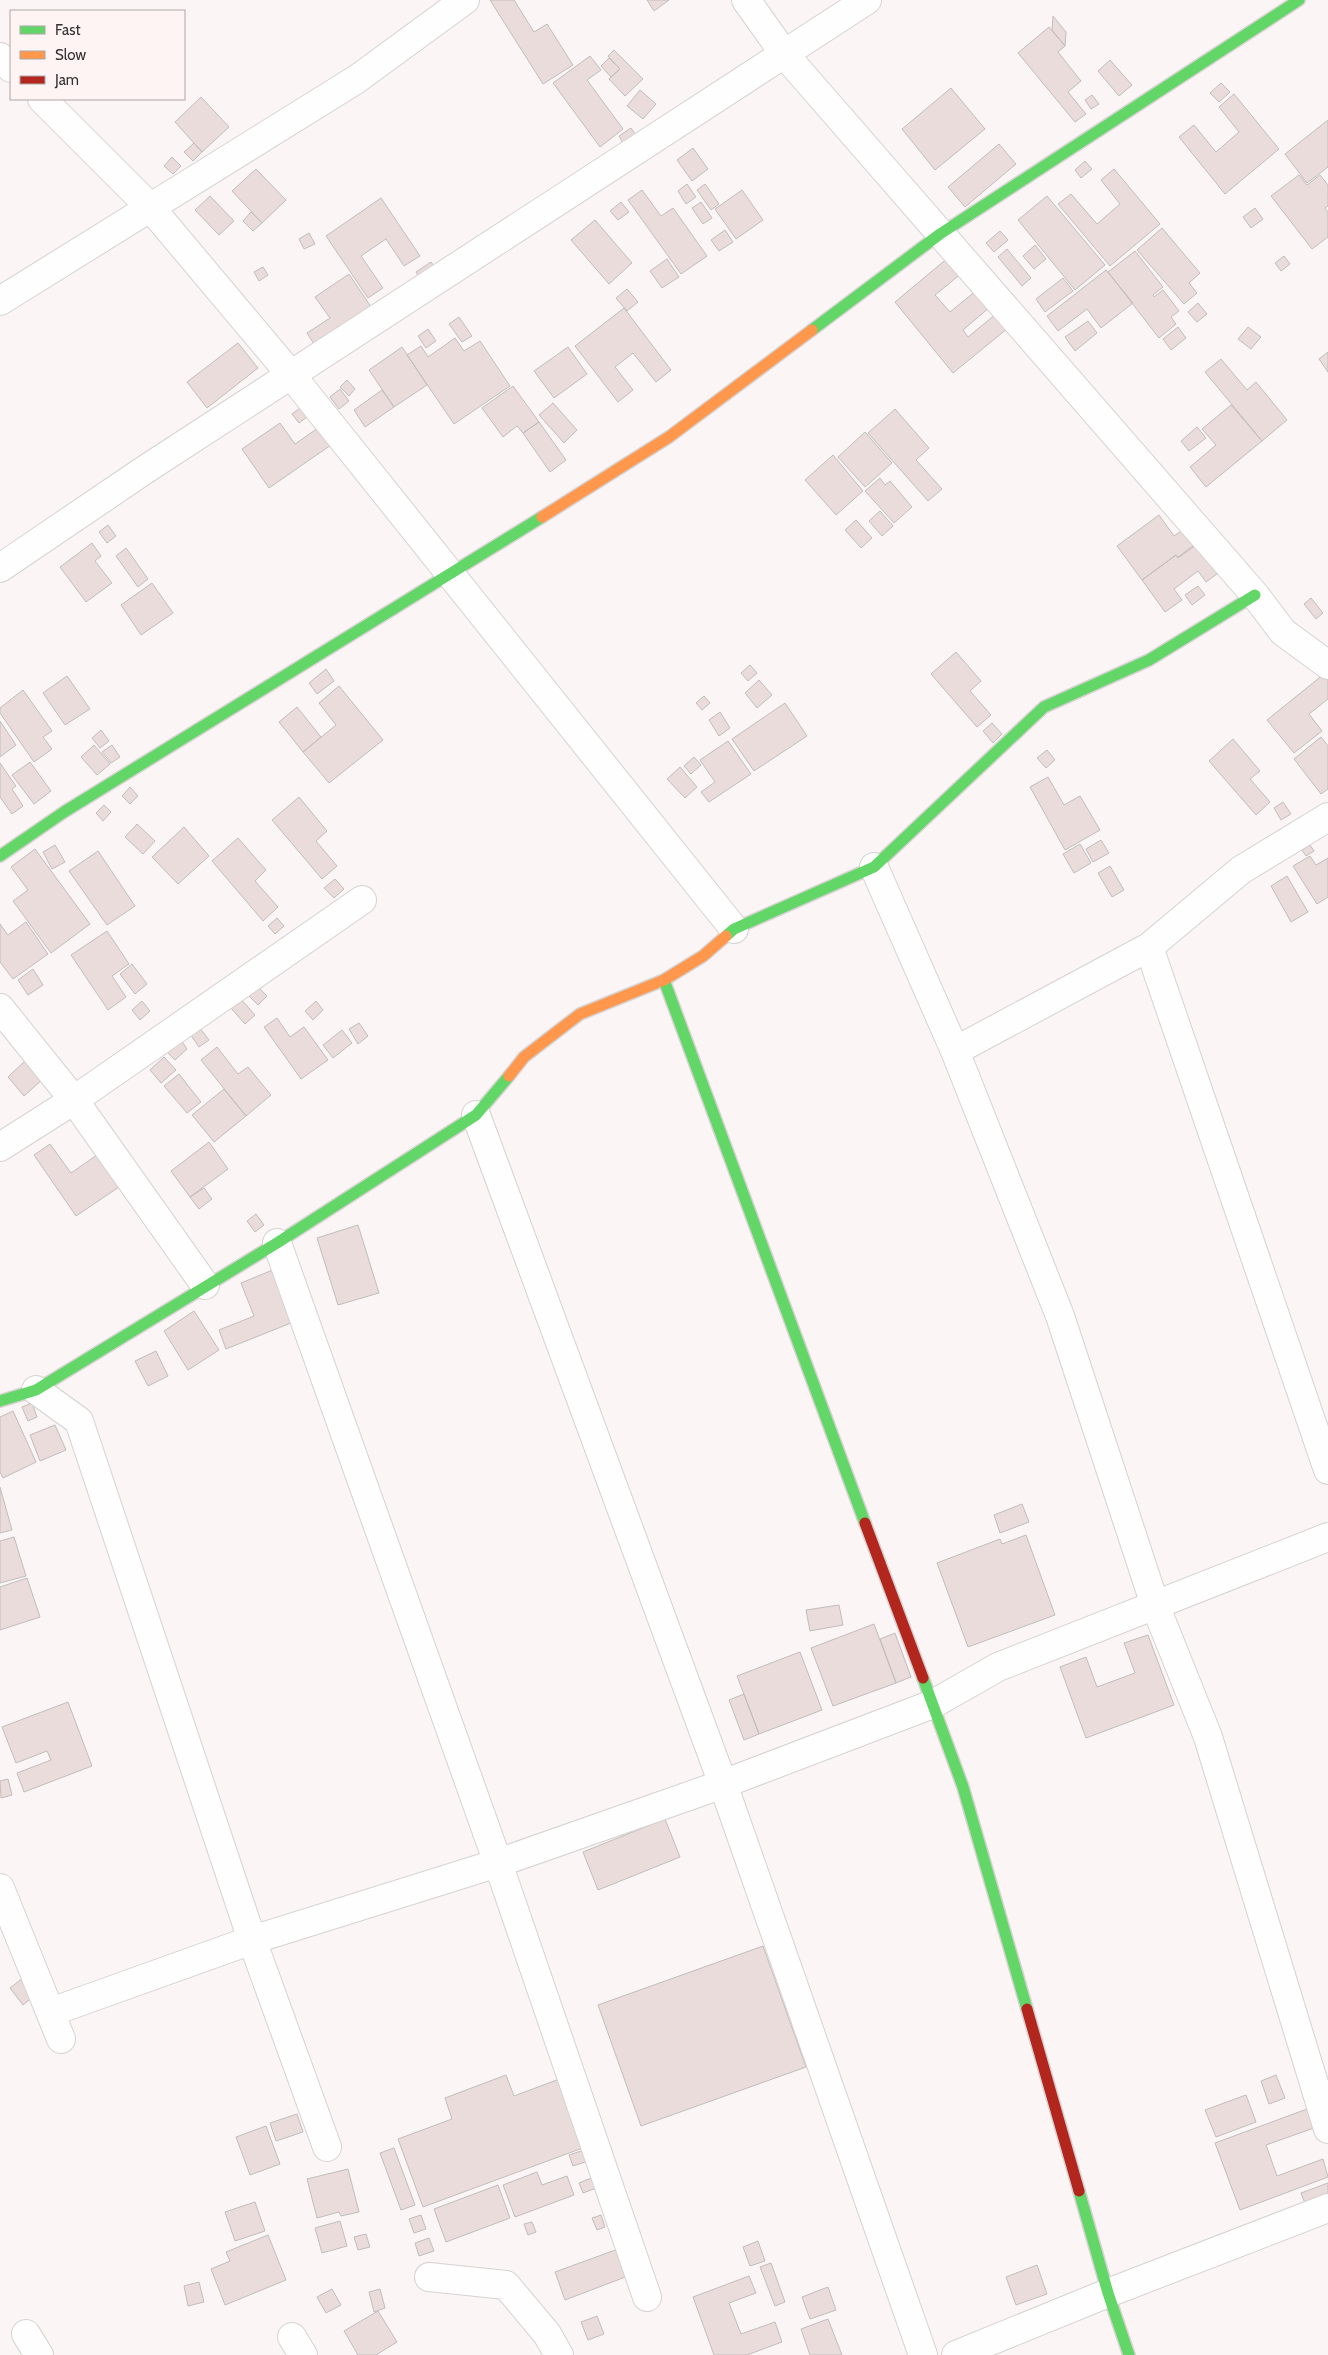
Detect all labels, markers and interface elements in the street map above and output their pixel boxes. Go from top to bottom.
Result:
legend [10,10,185,100]
text: Fast [55,21,80,39]
text: Slow [55,46,86,64]
text: Jam [54,71,79,89]

